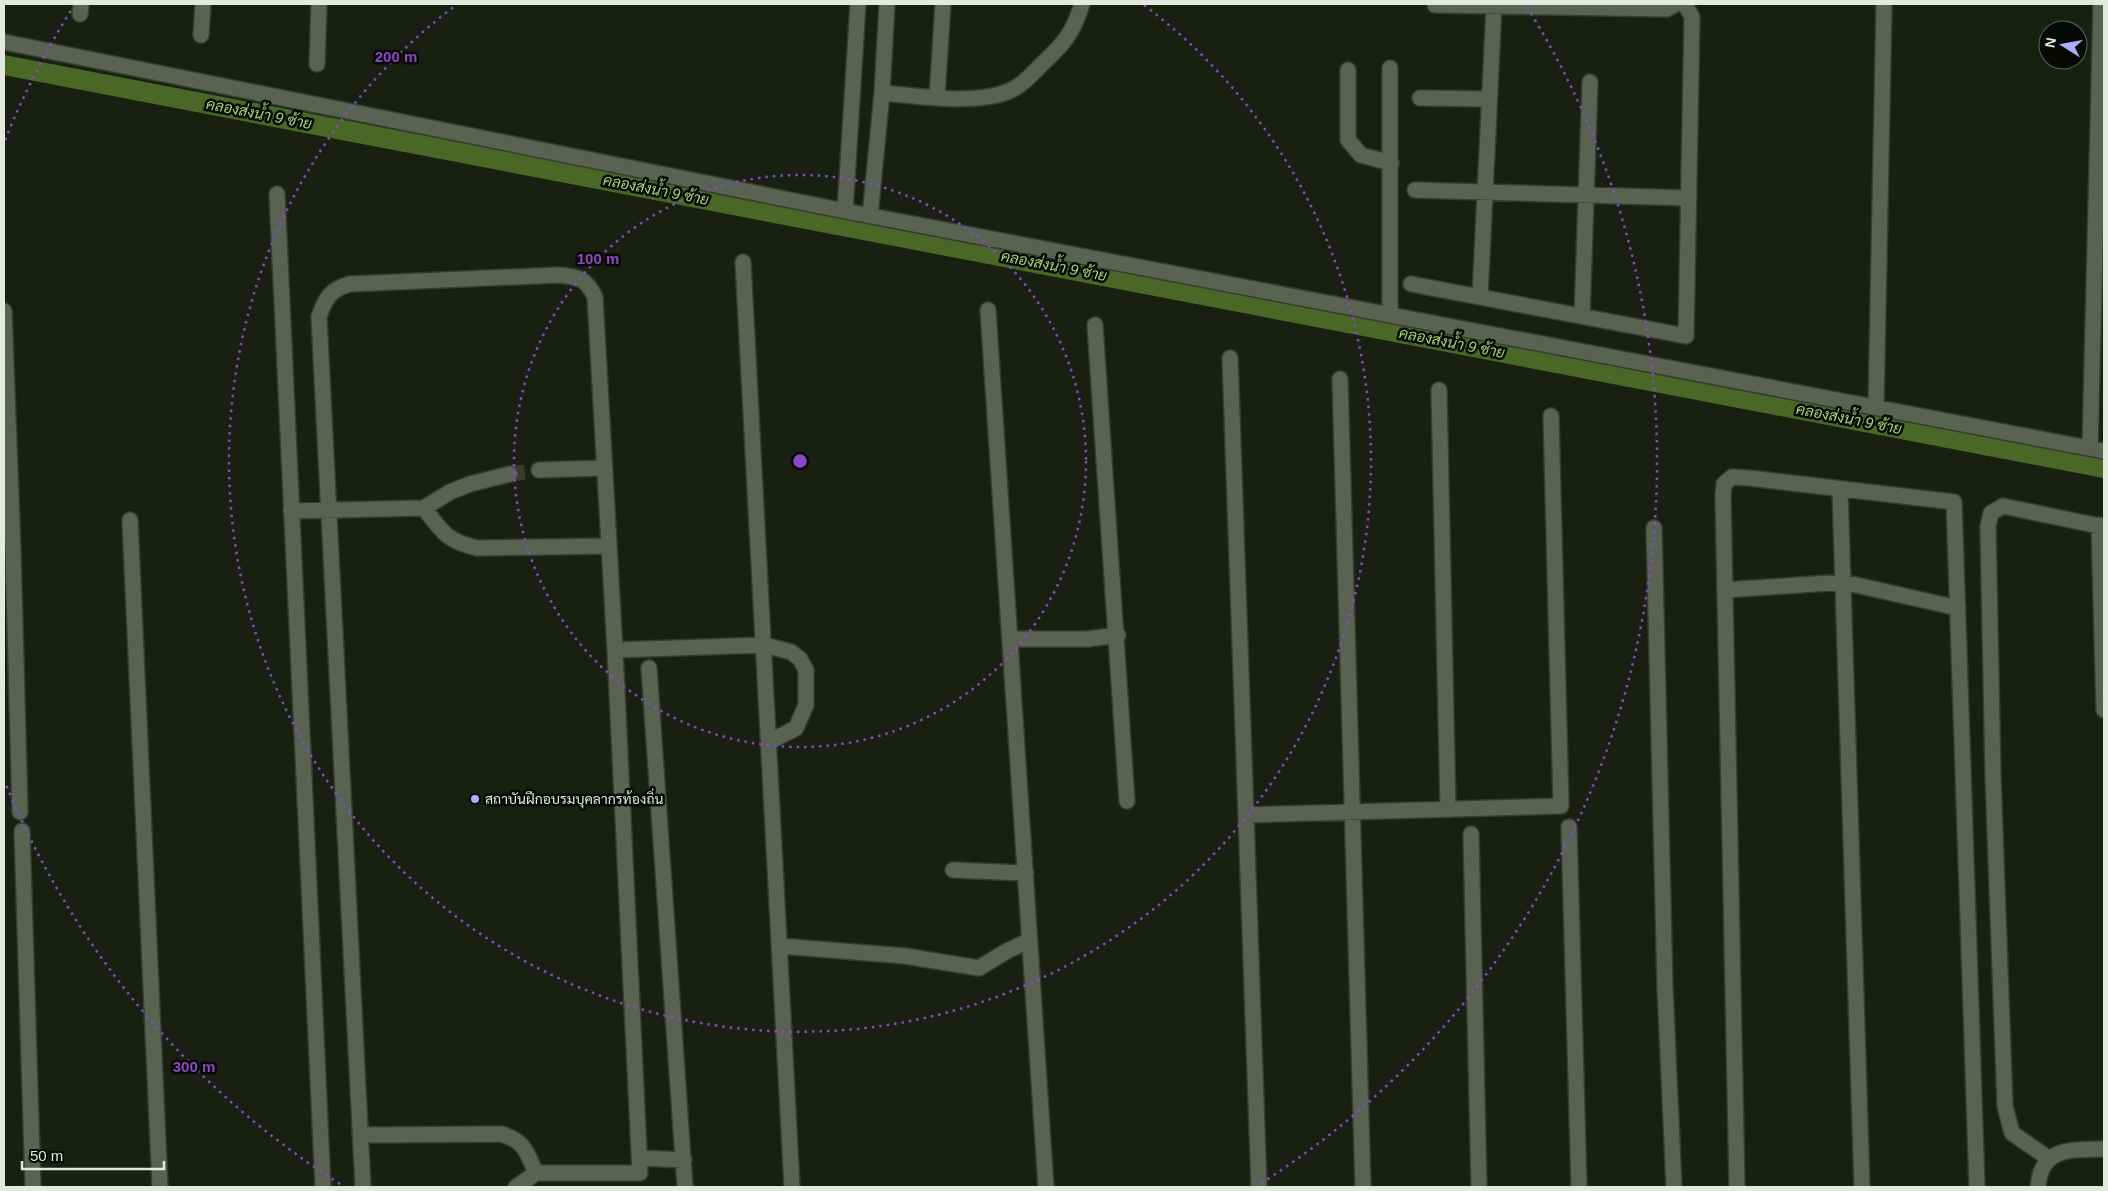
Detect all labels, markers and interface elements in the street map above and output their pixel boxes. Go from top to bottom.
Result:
north arrow [2038,20,2088,70]
text: N [2041,36,2059,49]
text: 200 m [375,48,417,65]
water label: คลองส่งน้ำ 9 ซ้าย [205,91,315,132]
water label: คลองส่งน้ำ 9 ซ้าย [602,167,712,208]
water label: คลองส่งน้ำ 9 ซ้าย [1000,243,1110,284]
text: 100 m [577,250,619,267]
water label: คลองส่งน้ำ 9 ซ้าย [1398,320,1508,361]
water label: คลองส่งน้ำ 9 ซ้าย [1795,396,1905,437]
centre of rings [791,452,809,470]
place label: สถาบันฝึกอบรมบุคลากรท้องถิ่น [485,788,664,809]
marker: สถาบันฝึกอบรมบุคลากรท้องถิ่น [469,793,481,805]
text: 300 m [173,1058,215,1075]
scale bar [22,1138,165,1170]
text: 50 m [30,1147,63,1164]

